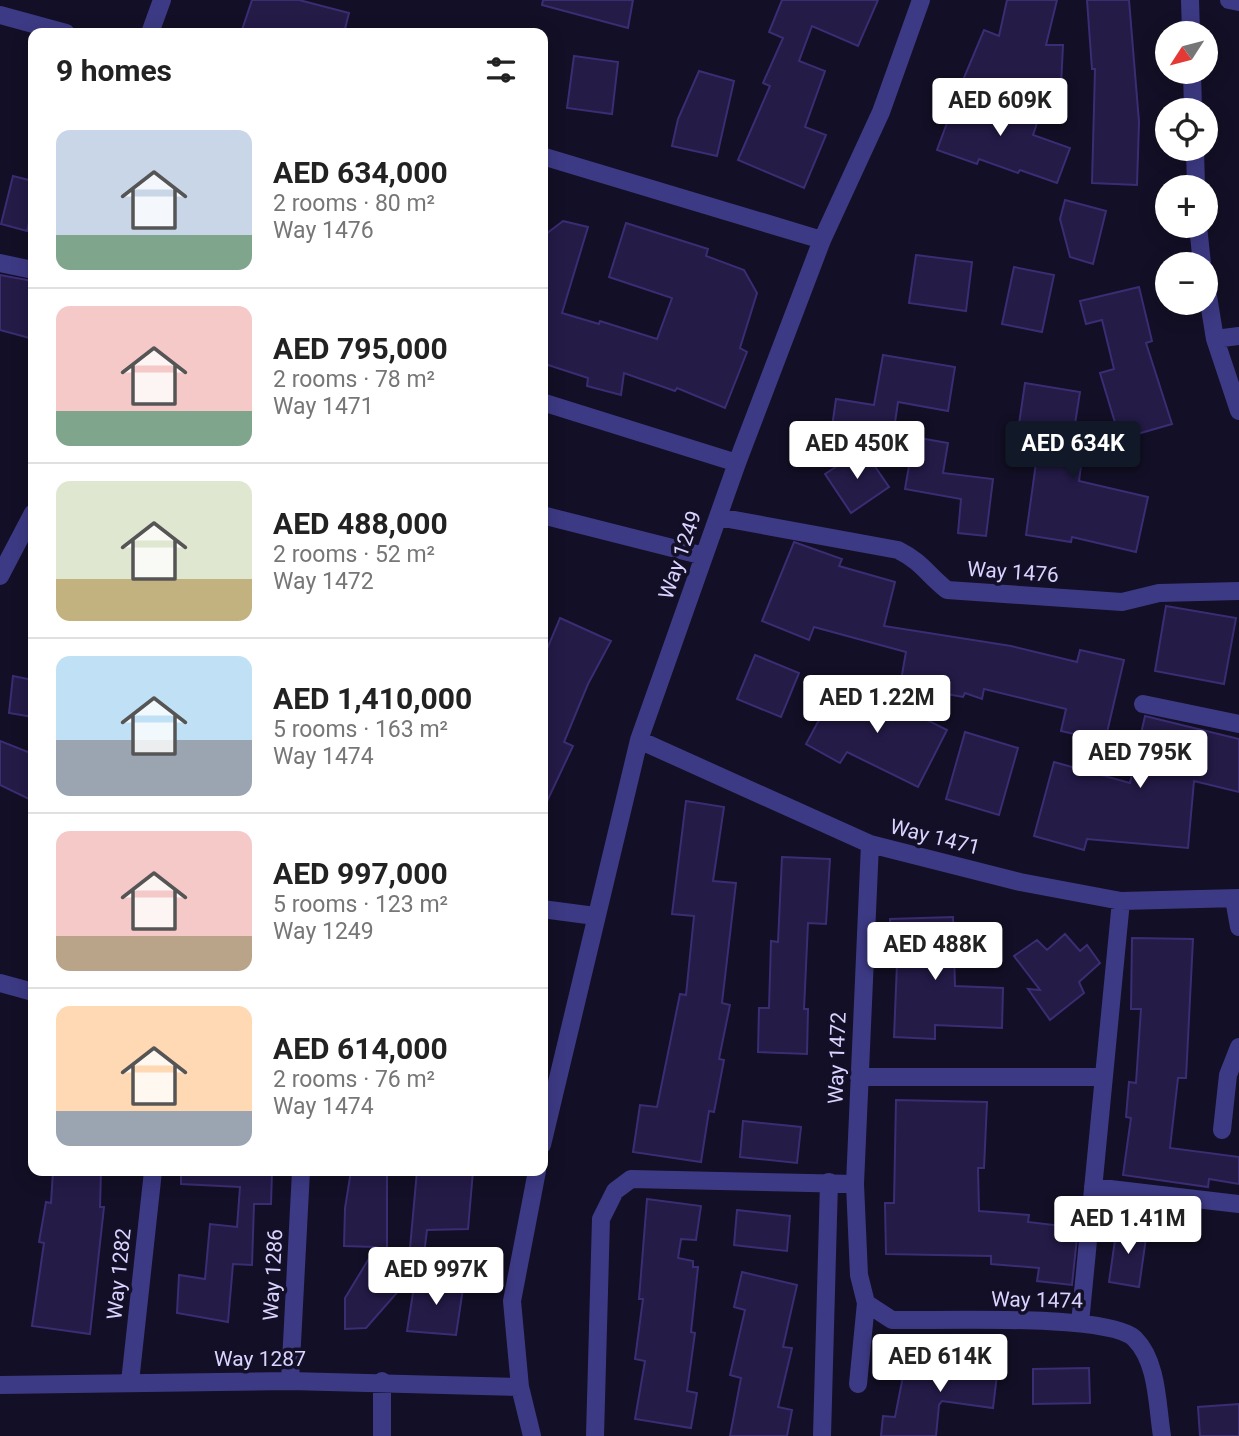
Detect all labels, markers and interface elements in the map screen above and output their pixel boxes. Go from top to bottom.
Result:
north arrow [1155,21,1218,84]
map controls [1155,21,1218,315]
icon: filters [482,51,520,89]
text: 9 homes [56,53,172,88]
pin: AED 609K [928,78,1072,138]
text: AED 609K [948,87,1052,114]
button: locate [1155,98,1218,161]
text: AED 634,000 [273,155,448,190]
icon: home [112,158,196,242]
button: + [1155,175,1218,238]
text: 2 rooms · 80 m² [273,190,435,217]
text: Way 1476 [273,217,374,244]
button: − [1155,252,1218,315]
text: AED 795,000 [273,331,448,366]
icon: home [112,334,196,418]
text: 2 rooms · 78 m² [273,366,435,393]
text: Way 1471 [273,393,374,420]
pin: AED 450K [785,421,929,481]
pin: AED 634K [1001,421,1145,481]
text: AED 450K [805,430,909,457]
text: AED 634K [1021,430,1125,457]
text: AED 488,000 [273,506,448,541]
street label: Way 1249 [654,508,706,602]
icon: home [112,509,196,593]
text: 2 rooms · 52 m² [273,541,435,568]
street label: Way 1476 [966,557,1060,587]
text: Way 1472 [273,568,374,595]
pin: AED 1.22M [797,676,957,735]
text: AED 1,410,000 [273,681,472,716]
icon: home [112,684,196,768]
text: AED 1.22M [819,684,935,711]
text: 5 rooms · 163 m² [273,716,448,743]
pin: AED 795K [1068,730,1212,790]
text: AED 795K [1088,739,1192,766]
text: Way 1474 [273,743,374,770]
street label: Way 1471 [888,814,982,860]
text: AED 997,000 [273,856,448,891]
icon: home [112,859,196,943]
text: 5 rooms · 123 m² [273,891,448,918]
text: Way 1249 [273,918,374,945]
pin: AED 488K [863,922,1007,982]
text: AED 488K [883,931,987,958]
street label: Way 1472 [823,1011,851,1104]
text: AED 614,000 [273,1031,448,1066]
icon: home [112,1034,196,1118]
text: 2 rooms · 76 m² [273,1066,435,1093]
text: Way 1474 [273,1093,374,1120]
pin: AED 1.41M [1048,1196,1208,1256]
text: AED 1.41M [1070,1205,1186,1232]
street label: Way 1282 [102,1227,136,1321]
street label: Way 1286 [259,1228,287,1322]
pin: AED 997K [364,1248,508,1307]
text: AED 997K [384,1256,488,1283]
street label: Way 1474 [991,1287,1083,1313]
pin: AED 614K [868,1334,1012,1394]
text: AED 614K [888,1343,992,1370]
street label: Way 1287 [214,1347,306,1371]

